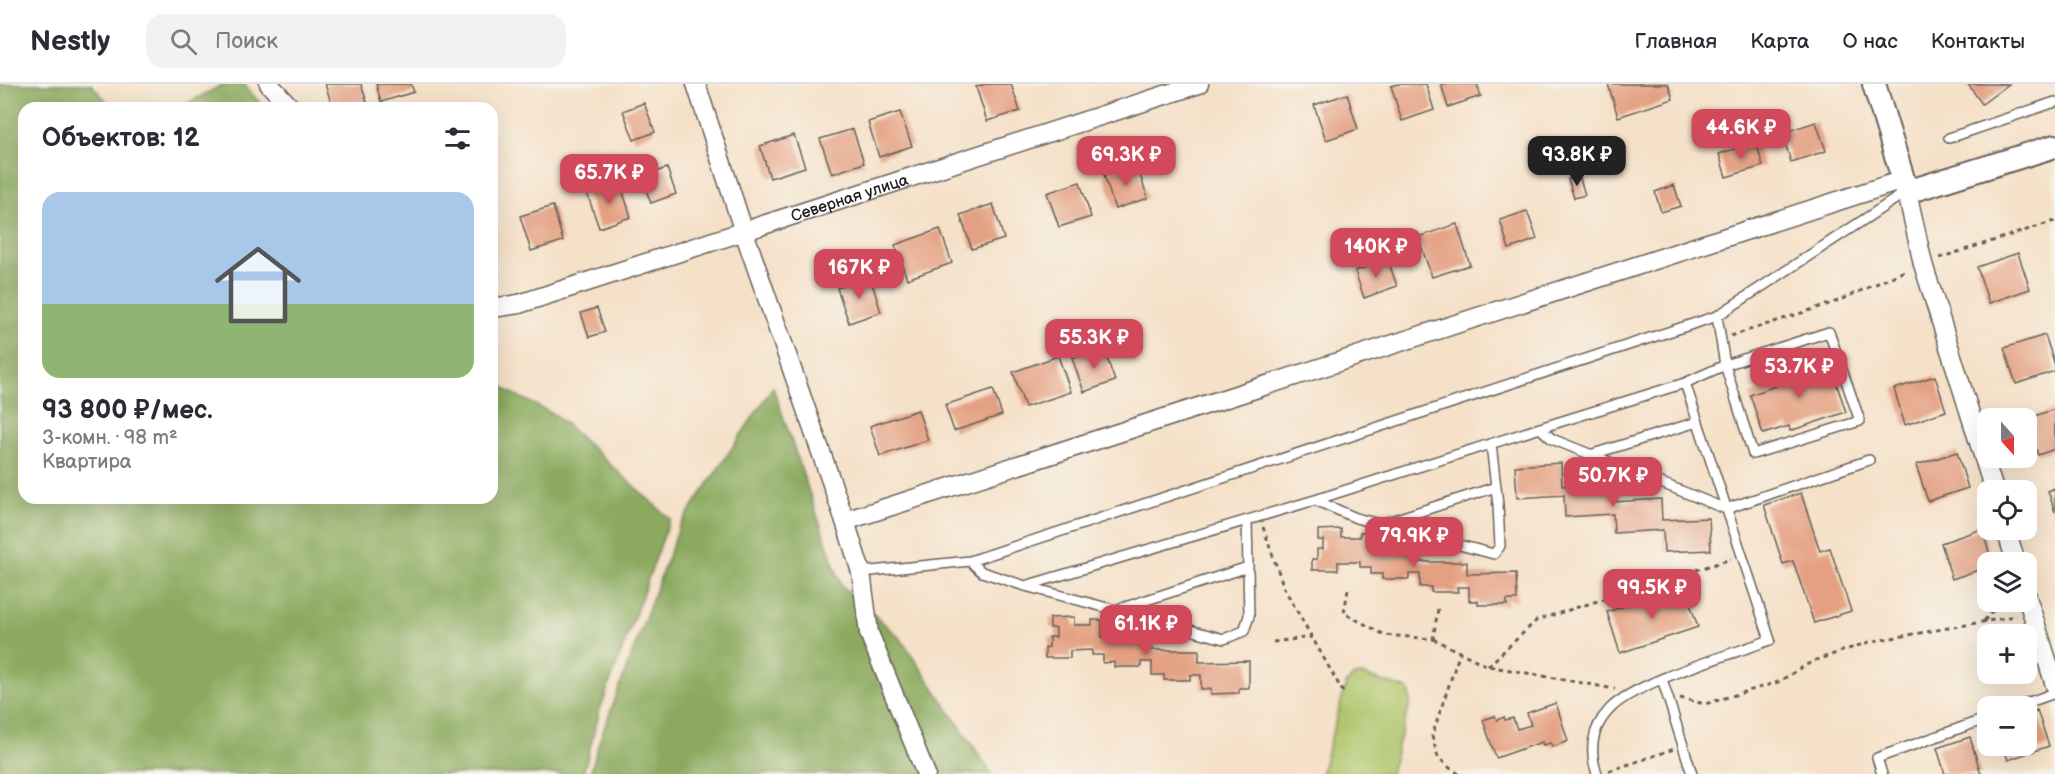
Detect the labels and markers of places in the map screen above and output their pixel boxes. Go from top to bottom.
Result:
pin: 44.6K ₽ [1686,109,1796,160]
pin: 69.3K ₽ [1071,136,1181,187]
pin: 93.8K ₽ [1522,136,1632,187]
pin: 65.7K ₽ [554,154,664,205]
pin: 140K ₽ [1327,228,1425,279]
pin: 167K ₽ [810,249,908,300]
pin: 55.3K ₽ [1039,319,1149,370]
pin: 53.7K ₽ [1744,348,1854,399]
pin: 50.7K ₽ [1558,457,1668,508]
pin: 79.9K ₽ [1359,517,1469,568]
pin: 99.5K ₽ [1597,569,1707,620]
pin: 61.1K ₽ [1091,605,1201,656]

